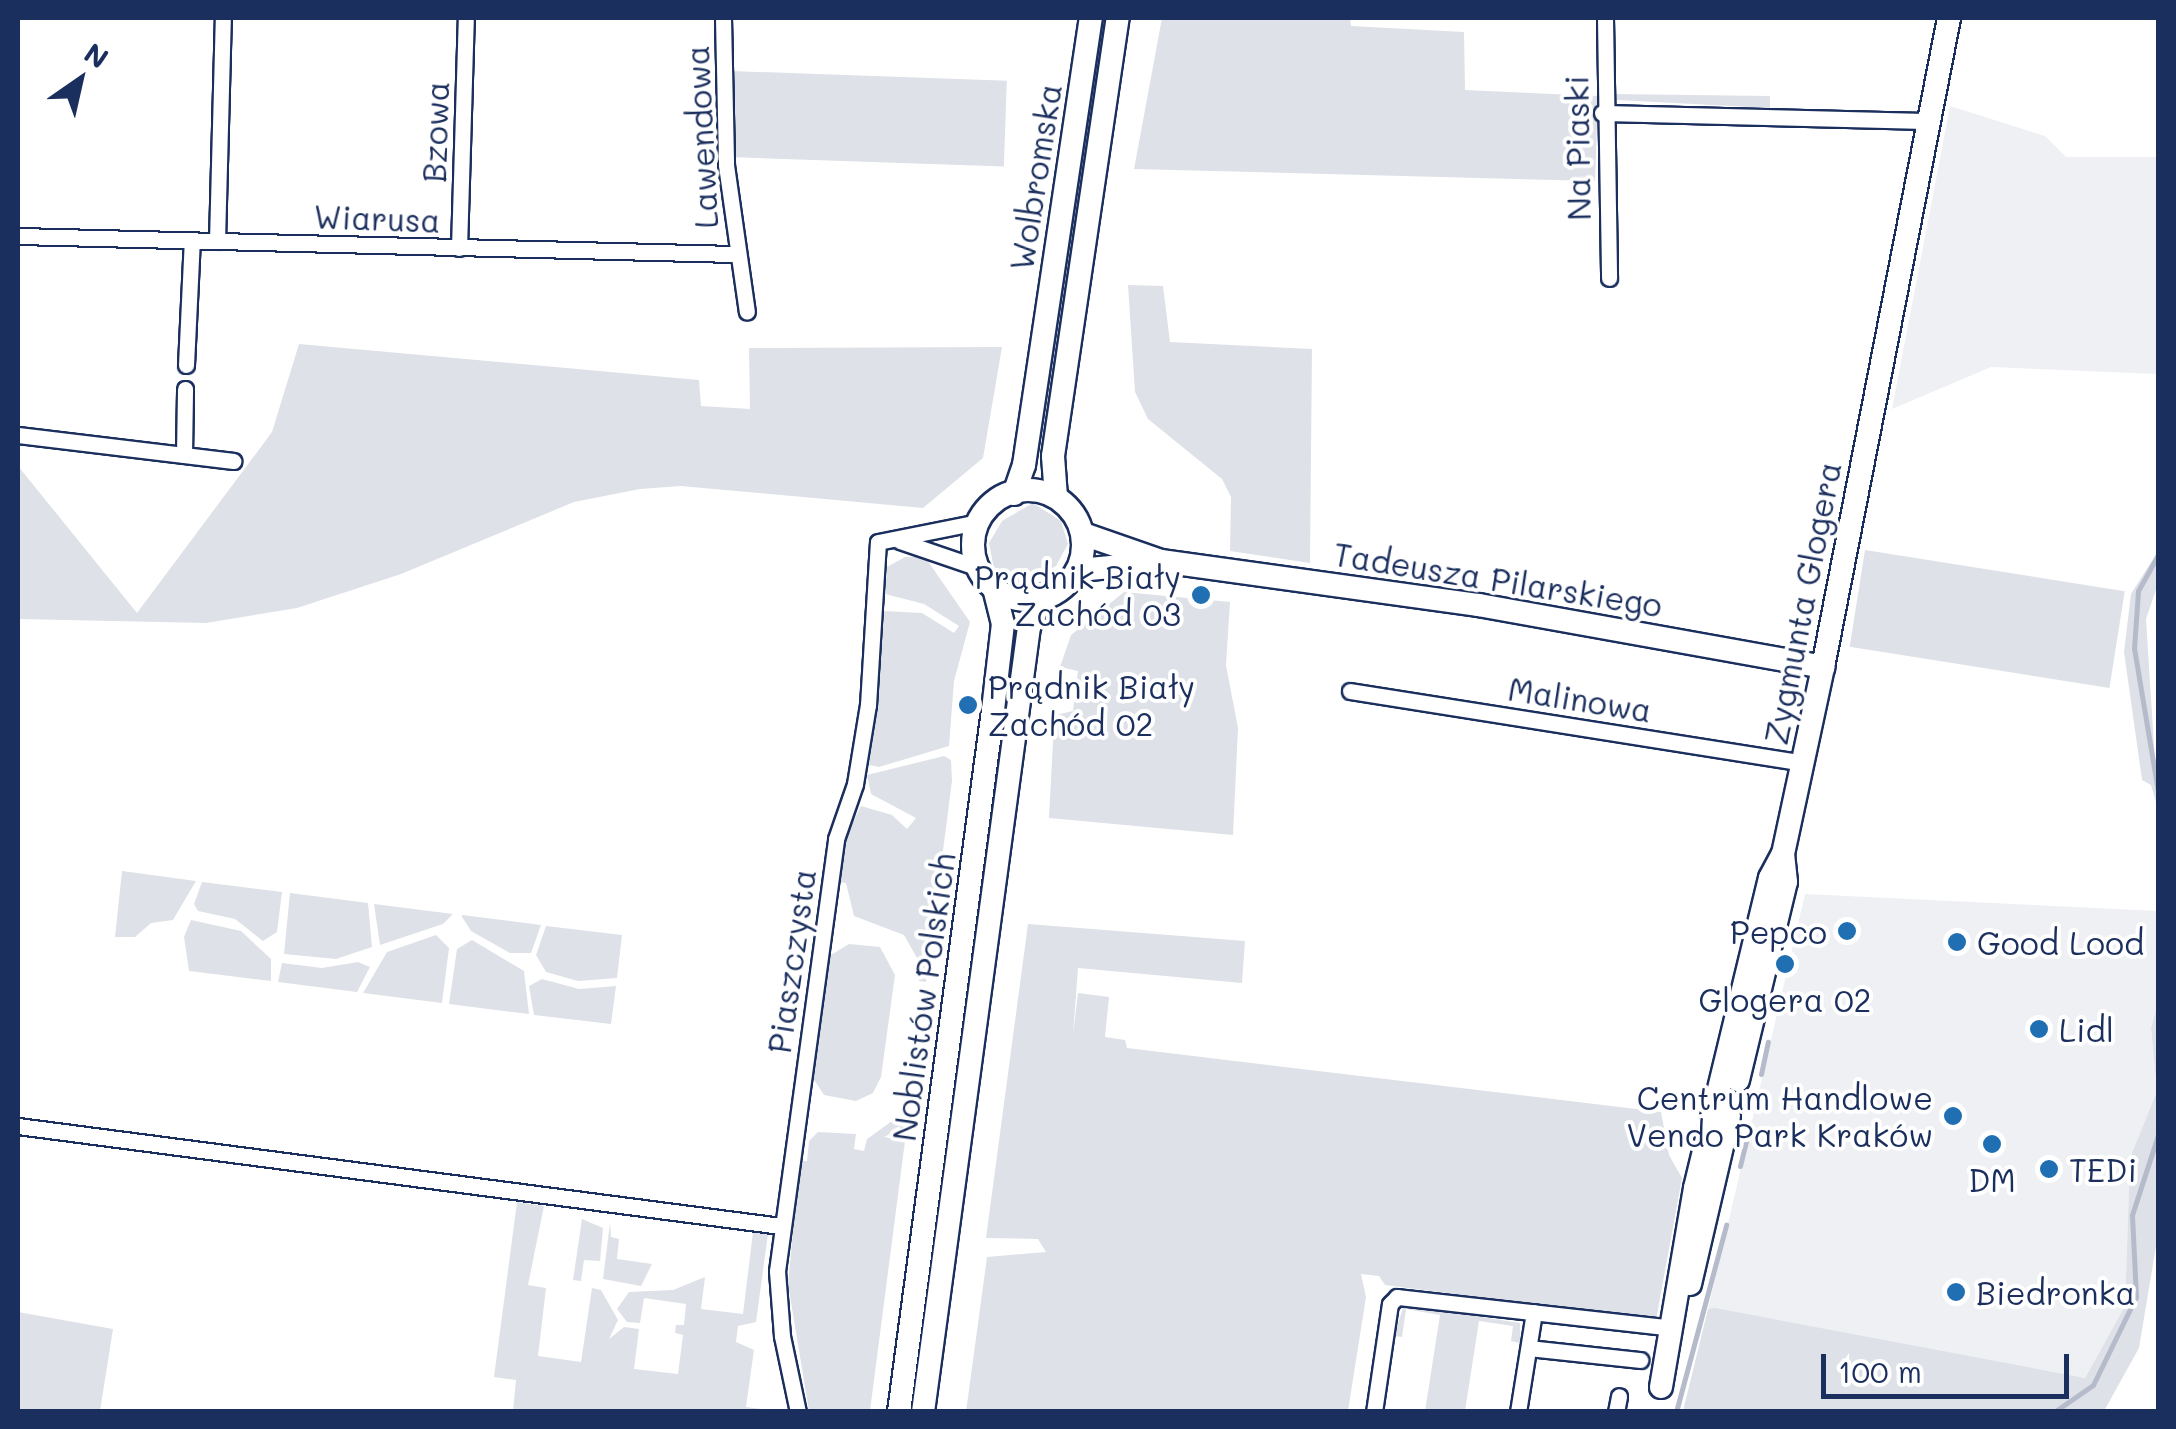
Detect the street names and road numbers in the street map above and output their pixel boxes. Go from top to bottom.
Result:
street label: Lawendowa [677,45,725,229]
street label: Na Piaski [1557,75,1597,221]
street label: Bzowa [414,81,456,183]
street label: Wolbromska [1001,81,1069,273]
street label: Wiarusa [313,197,441,239]
street label: Zygmunta Glogera [1756,459,1848,747]
street label: Tadeusza Pilarskiego [1331,534,1665,624]
street label: Malinowa [1506,669,1654,729]
street label: Noblistów Polskich [884,851,962,1143]
street label: Piaszczysta [759,866,823,1056]

